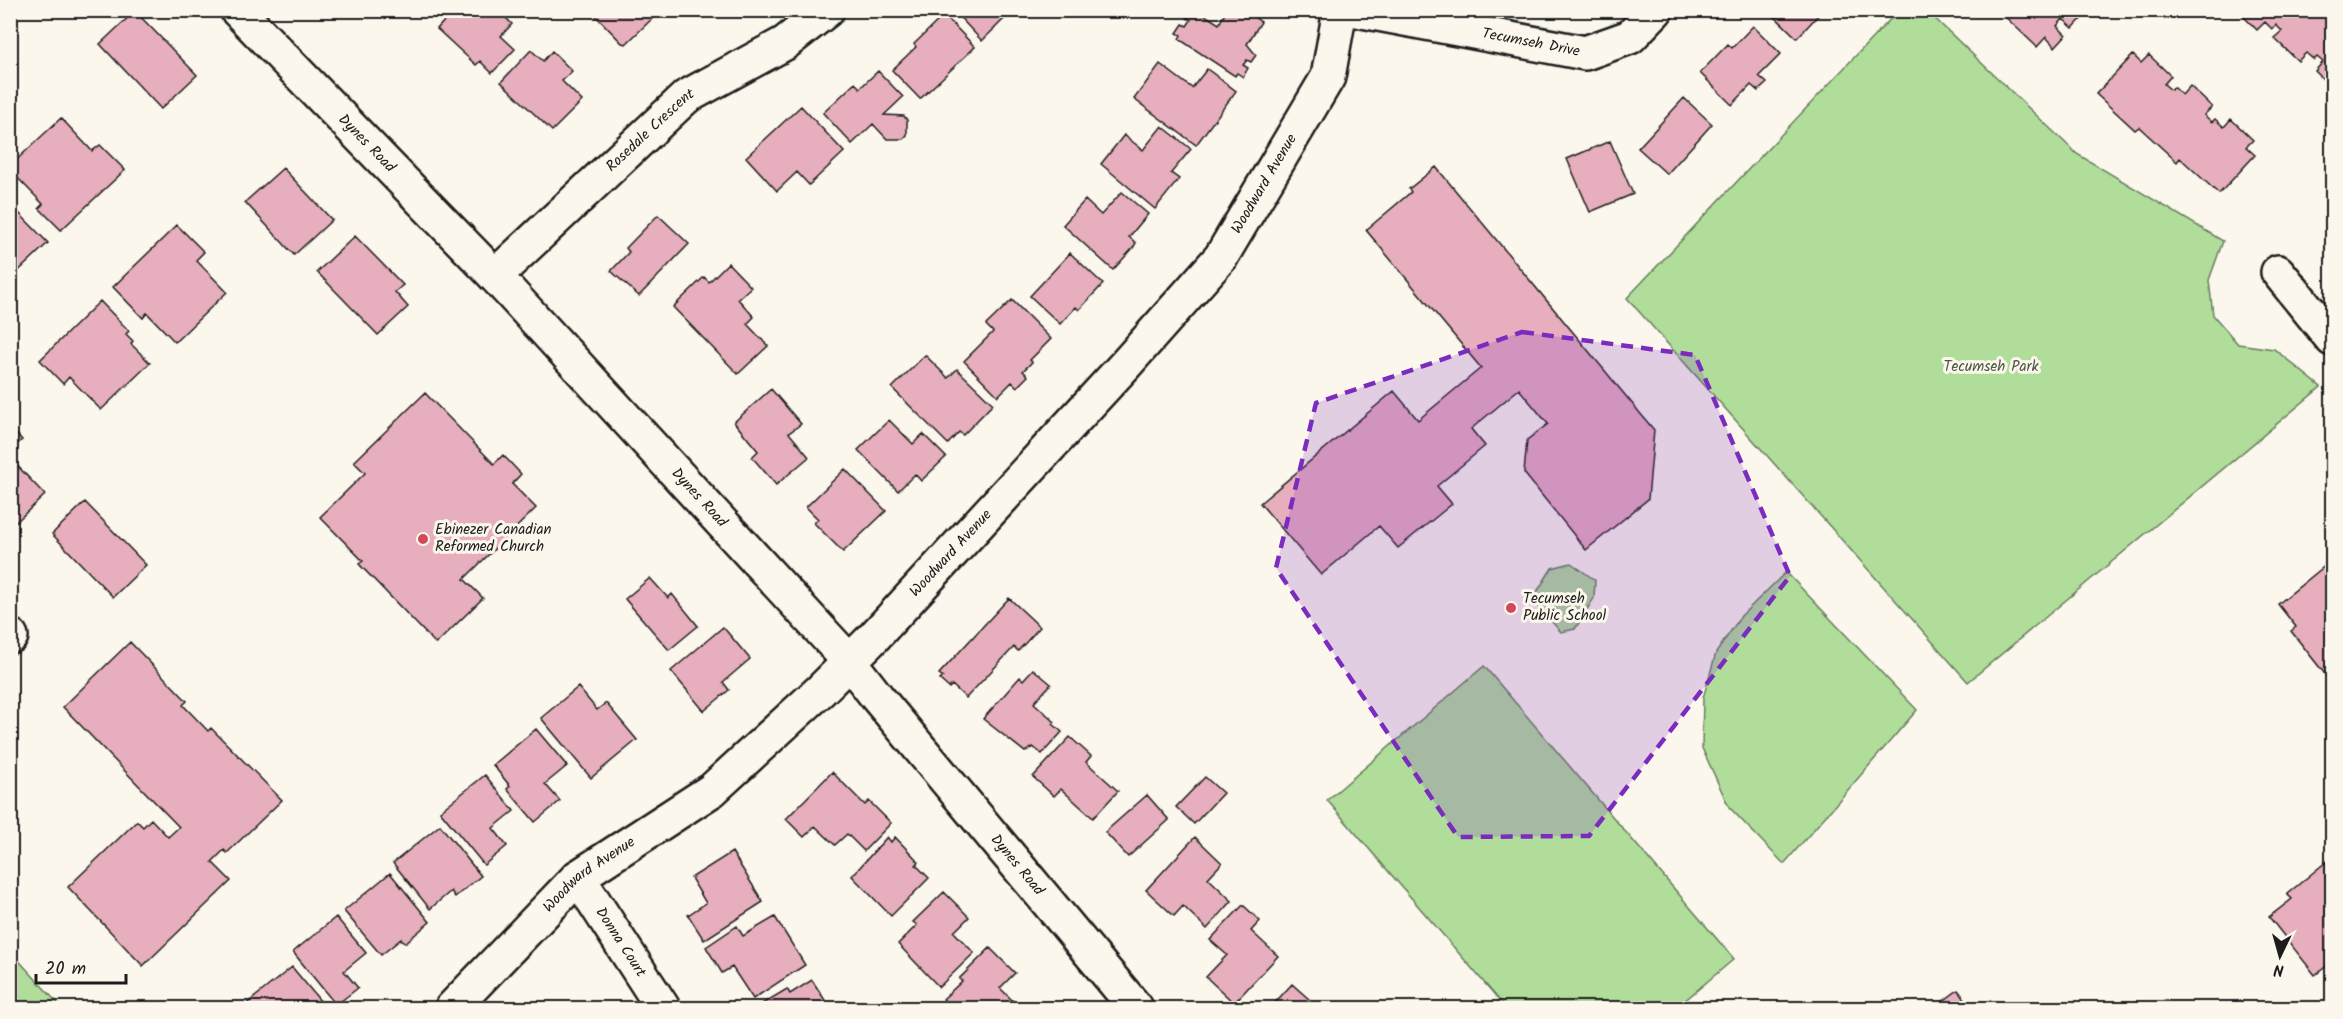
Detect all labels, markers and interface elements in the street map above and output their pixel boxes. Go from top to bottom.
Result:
street label: Tecumseh Drive [1480,22,1582,64]
street label: Rosedale Crescent [601,82,699,178]
street label: Dynes Road [332,109,401,179]
street label: Woodward Avenue [1225,129,1304,239]
park label: Tecumseh Park [1944,355,2039,379]
street label: Dynes Road [665,463,733,534]
street label: Woodward Avenue [904,504,998,603]
place label: Ebinezer Canadian Reformed Church [435,518,551,559]
marker: Ebinezer Canadian Reformed Church [416,532,430,546]
place label: Tecumseh Public School [1523,587,1606,628]
marker: Tecumseh Public School [1504,601,1518,615]
street label: Dynes Road [984,829,1050,902]
street label: Woodward Avenue [537,831,641,919]
street label: Donna Court [589,903,652,982]
north arrow [2250,926,2310,986]
scale bar [36,947,126,985]
text: 20 m [45,955,86,984]
text: N [2273,957,2285,982]

